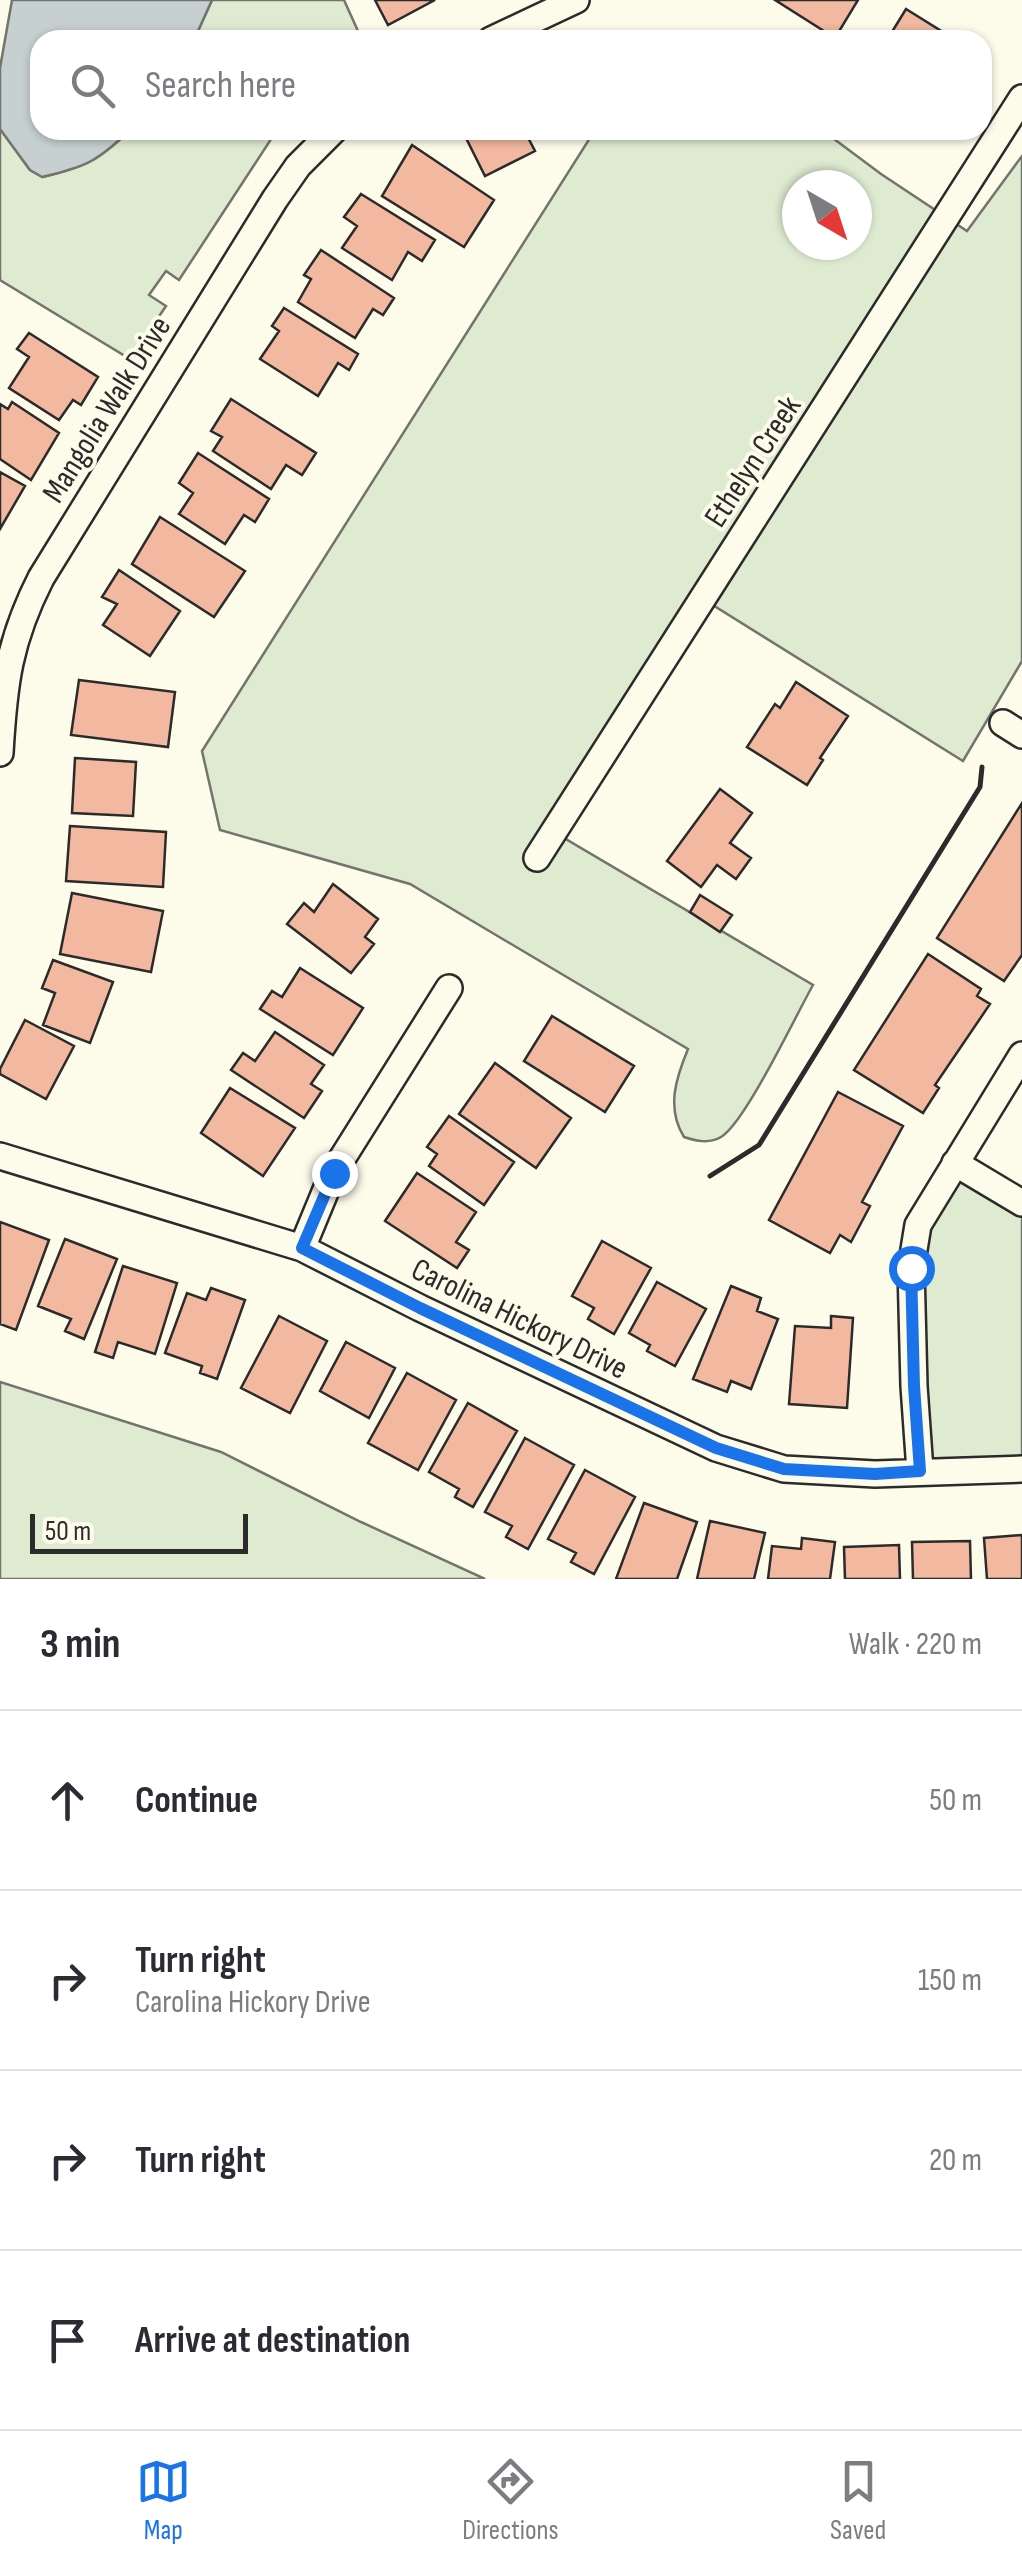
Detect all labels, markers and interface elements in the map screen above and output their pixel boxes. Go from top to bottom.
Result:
search box [30,30,992,140]
icon: search [65,58,120,113]
text: Search here [145,63,296,108]
north arrow [782,170,872,260]
street label: Mangolia Walk Drive [34,309,180,510]
street label: Ethelyn Creek [696,389,810,535]
route end [312,1151,358,1197]
route start [889,1246,935,1292]
street label: Carolina Hickory Drive [405,1250,634,1389]
scale bar [30,1509,248,1553]
text: 50 m [45,1515,91,1548]
text: 3 min [40,1619,120,1670]
text: Walk · 220 m [849,1625,982,1664]
icon: ahead [40,1773,95,1828]
text: Continue [135,1778,258,1823]
text: 50 m [929,1781,982,1820]
text: Turn right [135,1938,266,1983]
icon: right [40,1953,95,2008]
text: 150 m [918,1961,982,2000]
text: Carolina Hickory Drive [135,1983,371,2022]
icon: right [40,2133,95,2188]
text: Turn right [135,2138,266,2183]
text: 20 m [929,2141,982,2180]
icon: arrive [40,2313,95,2368]
text: Arrive at destination [135,2318,410,2363]
tab: Map [136,2454,191,2547]
tab: Directions [462,2454,559,2547]
tab: Saved [830,2454,886,2547]

